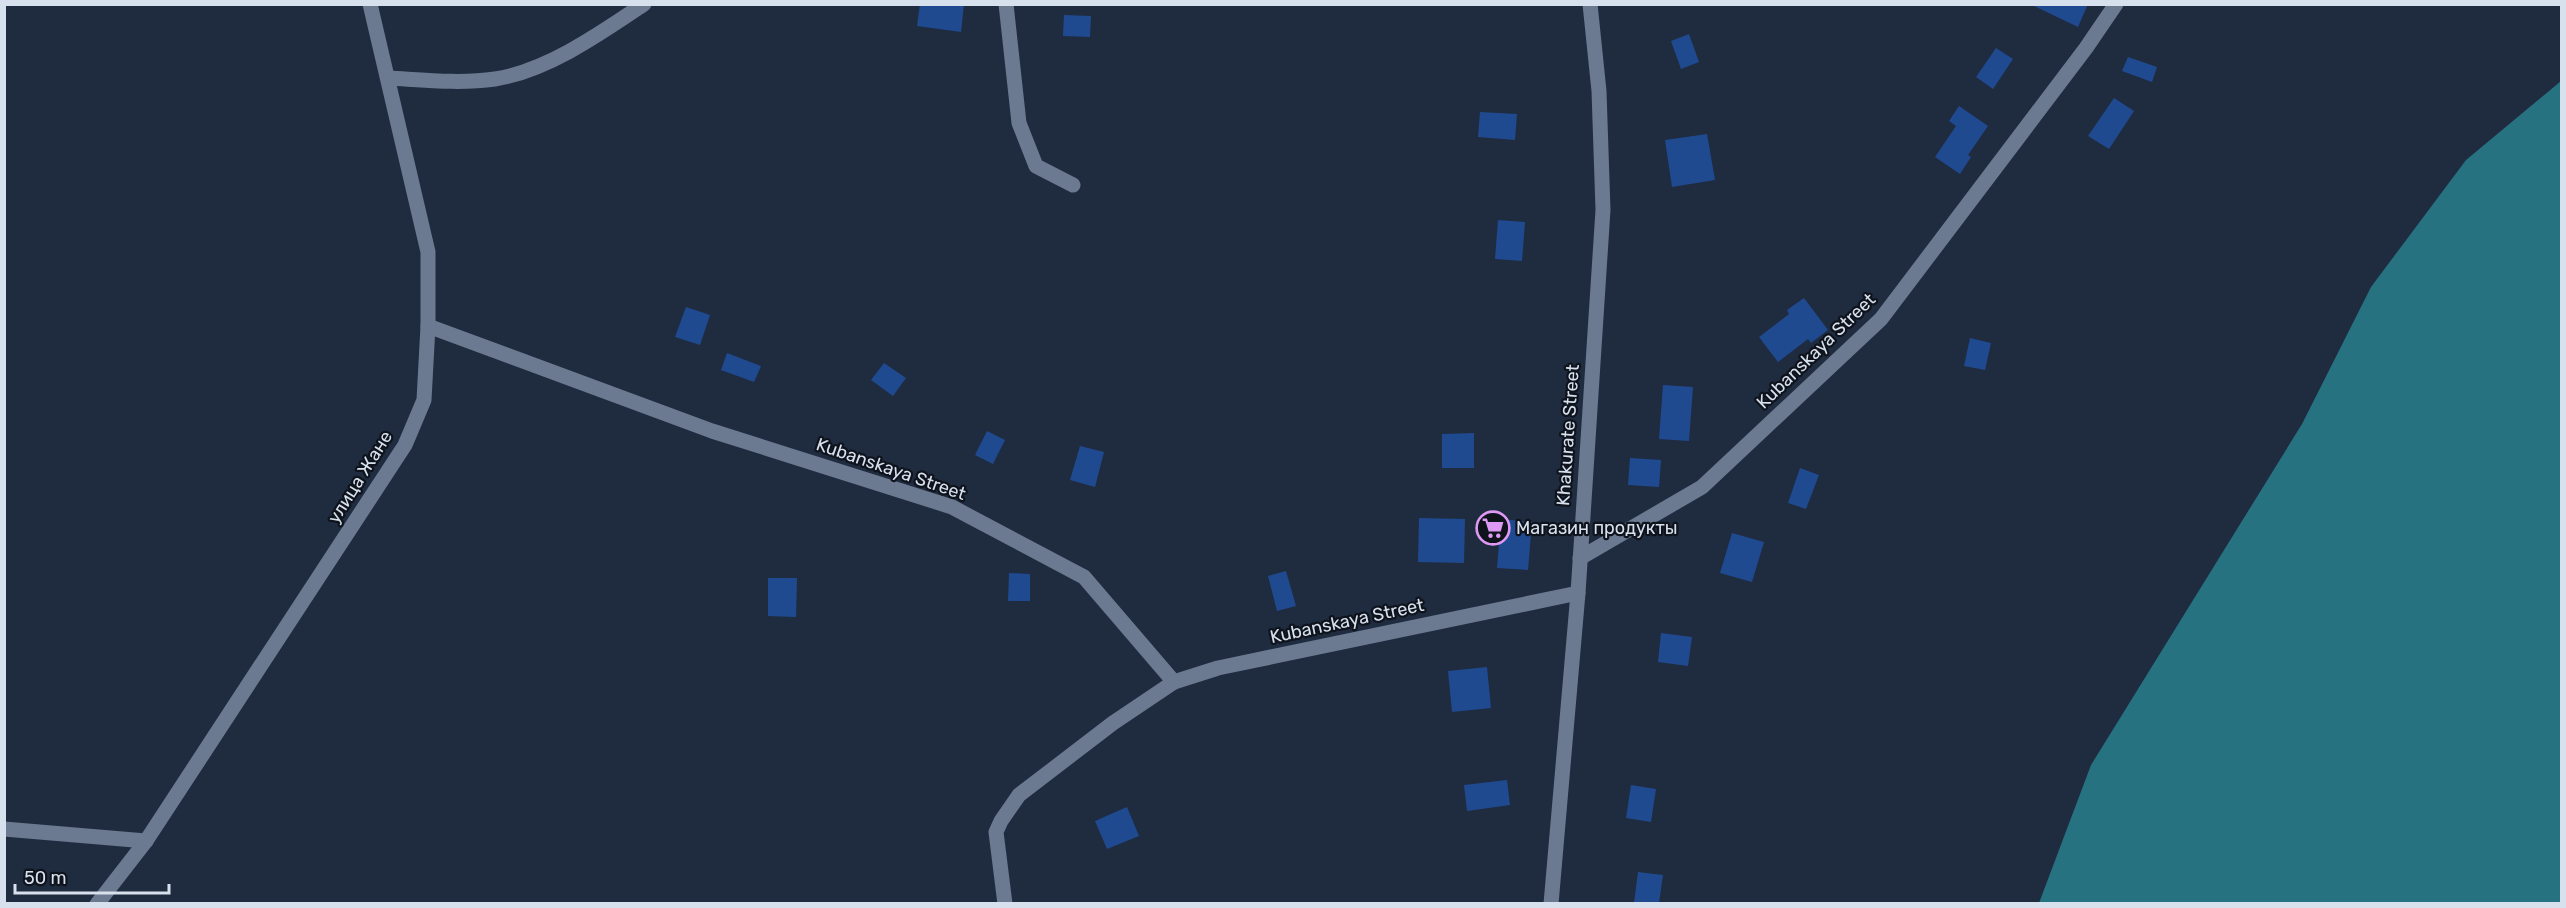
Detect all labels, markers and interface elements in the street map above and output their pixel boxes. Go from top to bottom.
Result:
street label: Kubanskaya Street [1752,289,1880,413]
street label: Khakurate Street [1552,363,1584,507]
street label: улица Жане [323,427,397,527]
street label: Kubanskaya Street [813,433,969,505]
supermarket icon: Магазин продукты [1475,510,1511,546]
place label: Магазин продукты [1516,517,1677,539]
street label: Kubanskaya Street [1268,594,1426,648]
scale bar [15,857,170,895]
text: 50 m [24,867,67,889]

